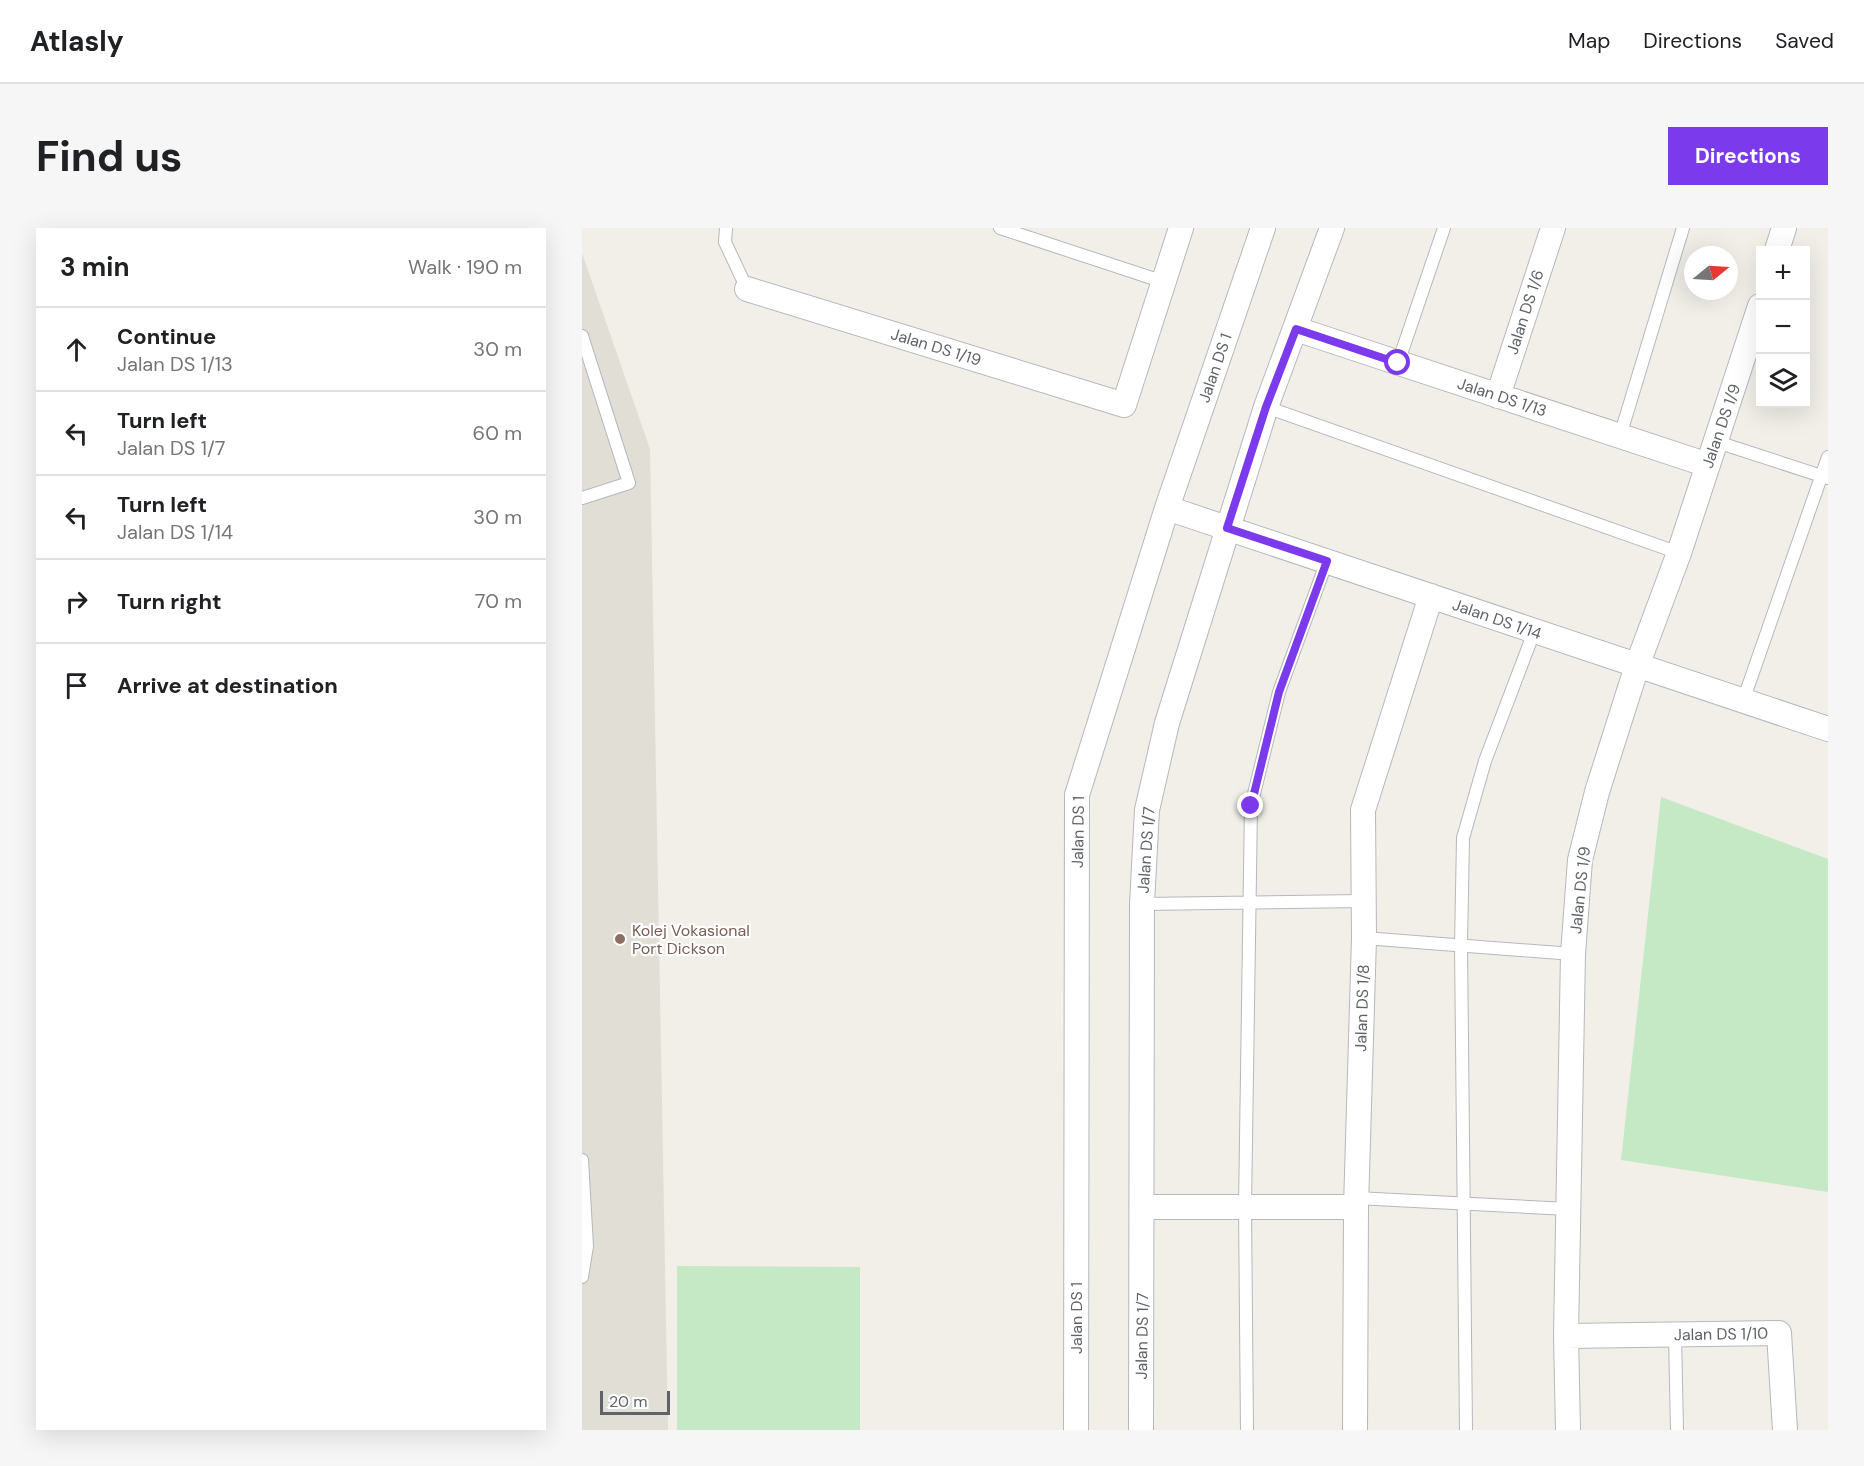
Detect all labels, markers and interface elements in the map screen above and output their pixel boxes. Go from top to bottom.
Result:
text: Atlasly [30,23,124,60]
text: Map [1568,27,1610,55]
text: Directions [1643,27,1742,55]
text: Saved [1775,27,1834,55]
button: Directions [1668,127,1828,185]
text: Find us [36,129,182,184]
north arrow [1684,246,1738,300]
map controls [1756,246,1810,408]
button: + [1756,246,1810,300]
text: 3 min [60,250,129,284]
text: Walk · 190 m [408,254,522,280]
street label: Jalan DS 1/6 [1501,267,1549,357]
button: − [1756,300,1810,354]
text: Continue [117,322,216,351]
street label: Jalan DS 1/19 [888,323,984,371]
street label: Jalan DS 1 [1193,331,1237,405]
icon: ahead [60,333,93,366]
text: 30 m [473,336,522,362]
route start [1384,349,1410,375]
text: Jalan DS 1/13 [117,351,233,377]
button: layers [1756,354,1810,408]
street label: Jalan DS 1/13 [1455,373,1549,421]
street label: Jalan DS 1/9 [1697,381,1745,471]
text: Turn left [117,406,207,435]
icon: left [60,417,93,450]
text: 60 m [473,420,522,446]
text: Jalan DS 1/7 [117,435,225,461]
text: Turn left [117,490,207,519]
icon: left [60,501,93,534]
text: 30 m [473,504,522,530]
text: Jalan DS 1/14 [117,519,233,545]
icon: right [60,585,93,618]
text: Turn right [117,587,222,616]
text: 70 m [475,588,522,614]
street label: Jalan DS 1/14 [1450,594,1545,644]
icon: arrive [60,669,93,702]
text: Arrive at destination [117,671,338,700]
route end [1237,792,1263,818]
street label: Jalan DS 1 [1067,796,1089,868]
street label: Jalan DS 1/7 [1132,806,1160,894]
street label: Jalan DS 1/9 [1565,845,1595,935]
place label: Kolej Vokasional Port Dickson [632,920,750,959]
marker: Kolej Vokasional Port Dickson [613,932,627,946]
street label: Jalan DS 1/8 [1350,964,1374,1052]
street label: Jalan DS 1 [1066,1282,1087,1354]
street label: Jalan DS 1/7 [1131,1292,1153,1380]
street label: Jalan DS 1/10 [1674,1323,1768,1345]
scale bar [600,1388,670,1416]
text: 20 m [609,1391,648,1412]

